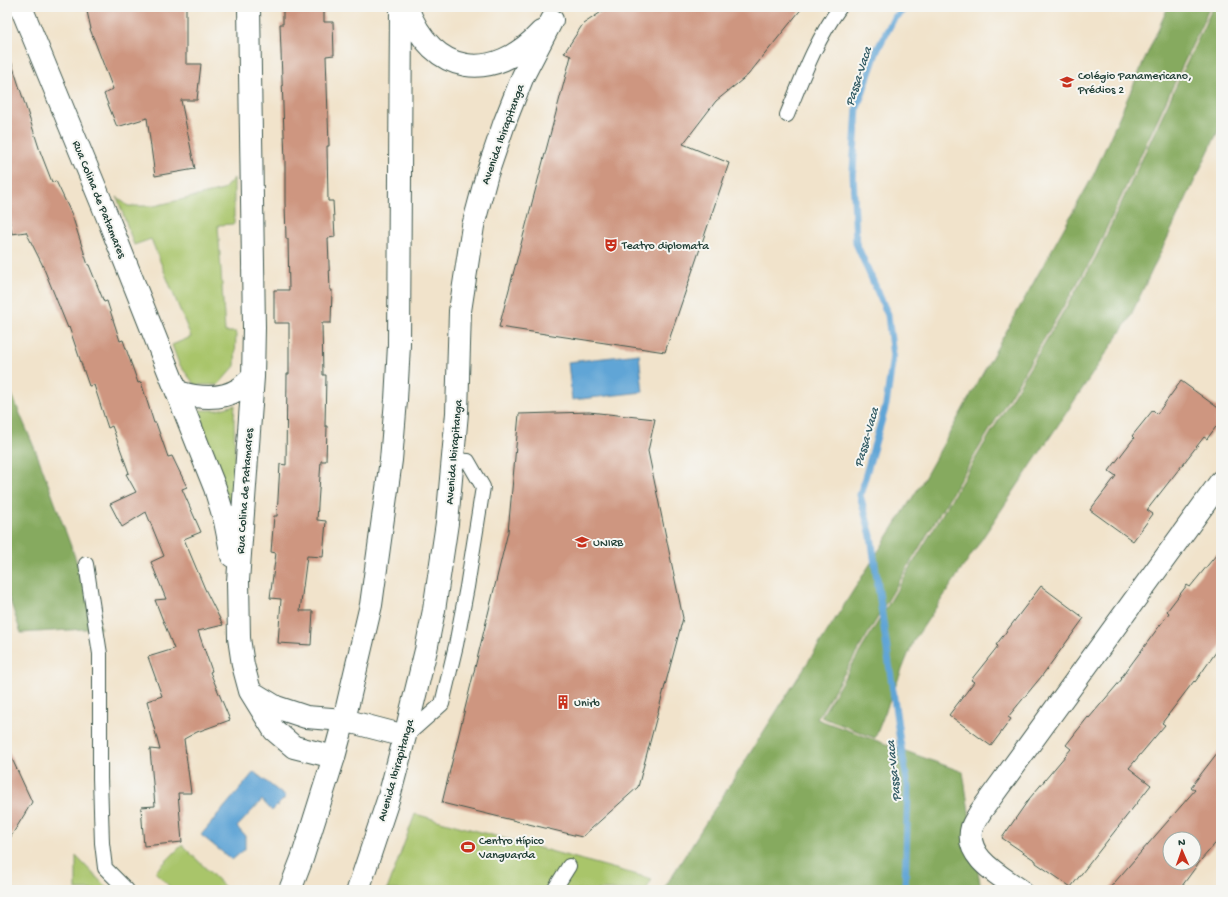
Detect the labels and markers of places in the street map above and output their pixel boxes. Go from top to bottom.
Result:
place label: Colégio Panamericano, Prédios 2 [1077,70,1192,98]
school or university icon: Colégio Panamericano, Prédios 2 [1059,74,1075,90]
theatre icon: Teatro diplomata [603,237,619,253]
place label: Teatro diplomata [621,240,709,254]
school or university icon: UNIRB [574,534,590,550]
place label: UNIRB [593,537,624,551]
building icon: Unirb [555,694,571,710]
place label: Unirb [574,697,600,711]
place label: Centro Hípico Vanguarda [478,835,544,863]
sports icon: Centro Hípico Vanguarda [460,839,476,855]

